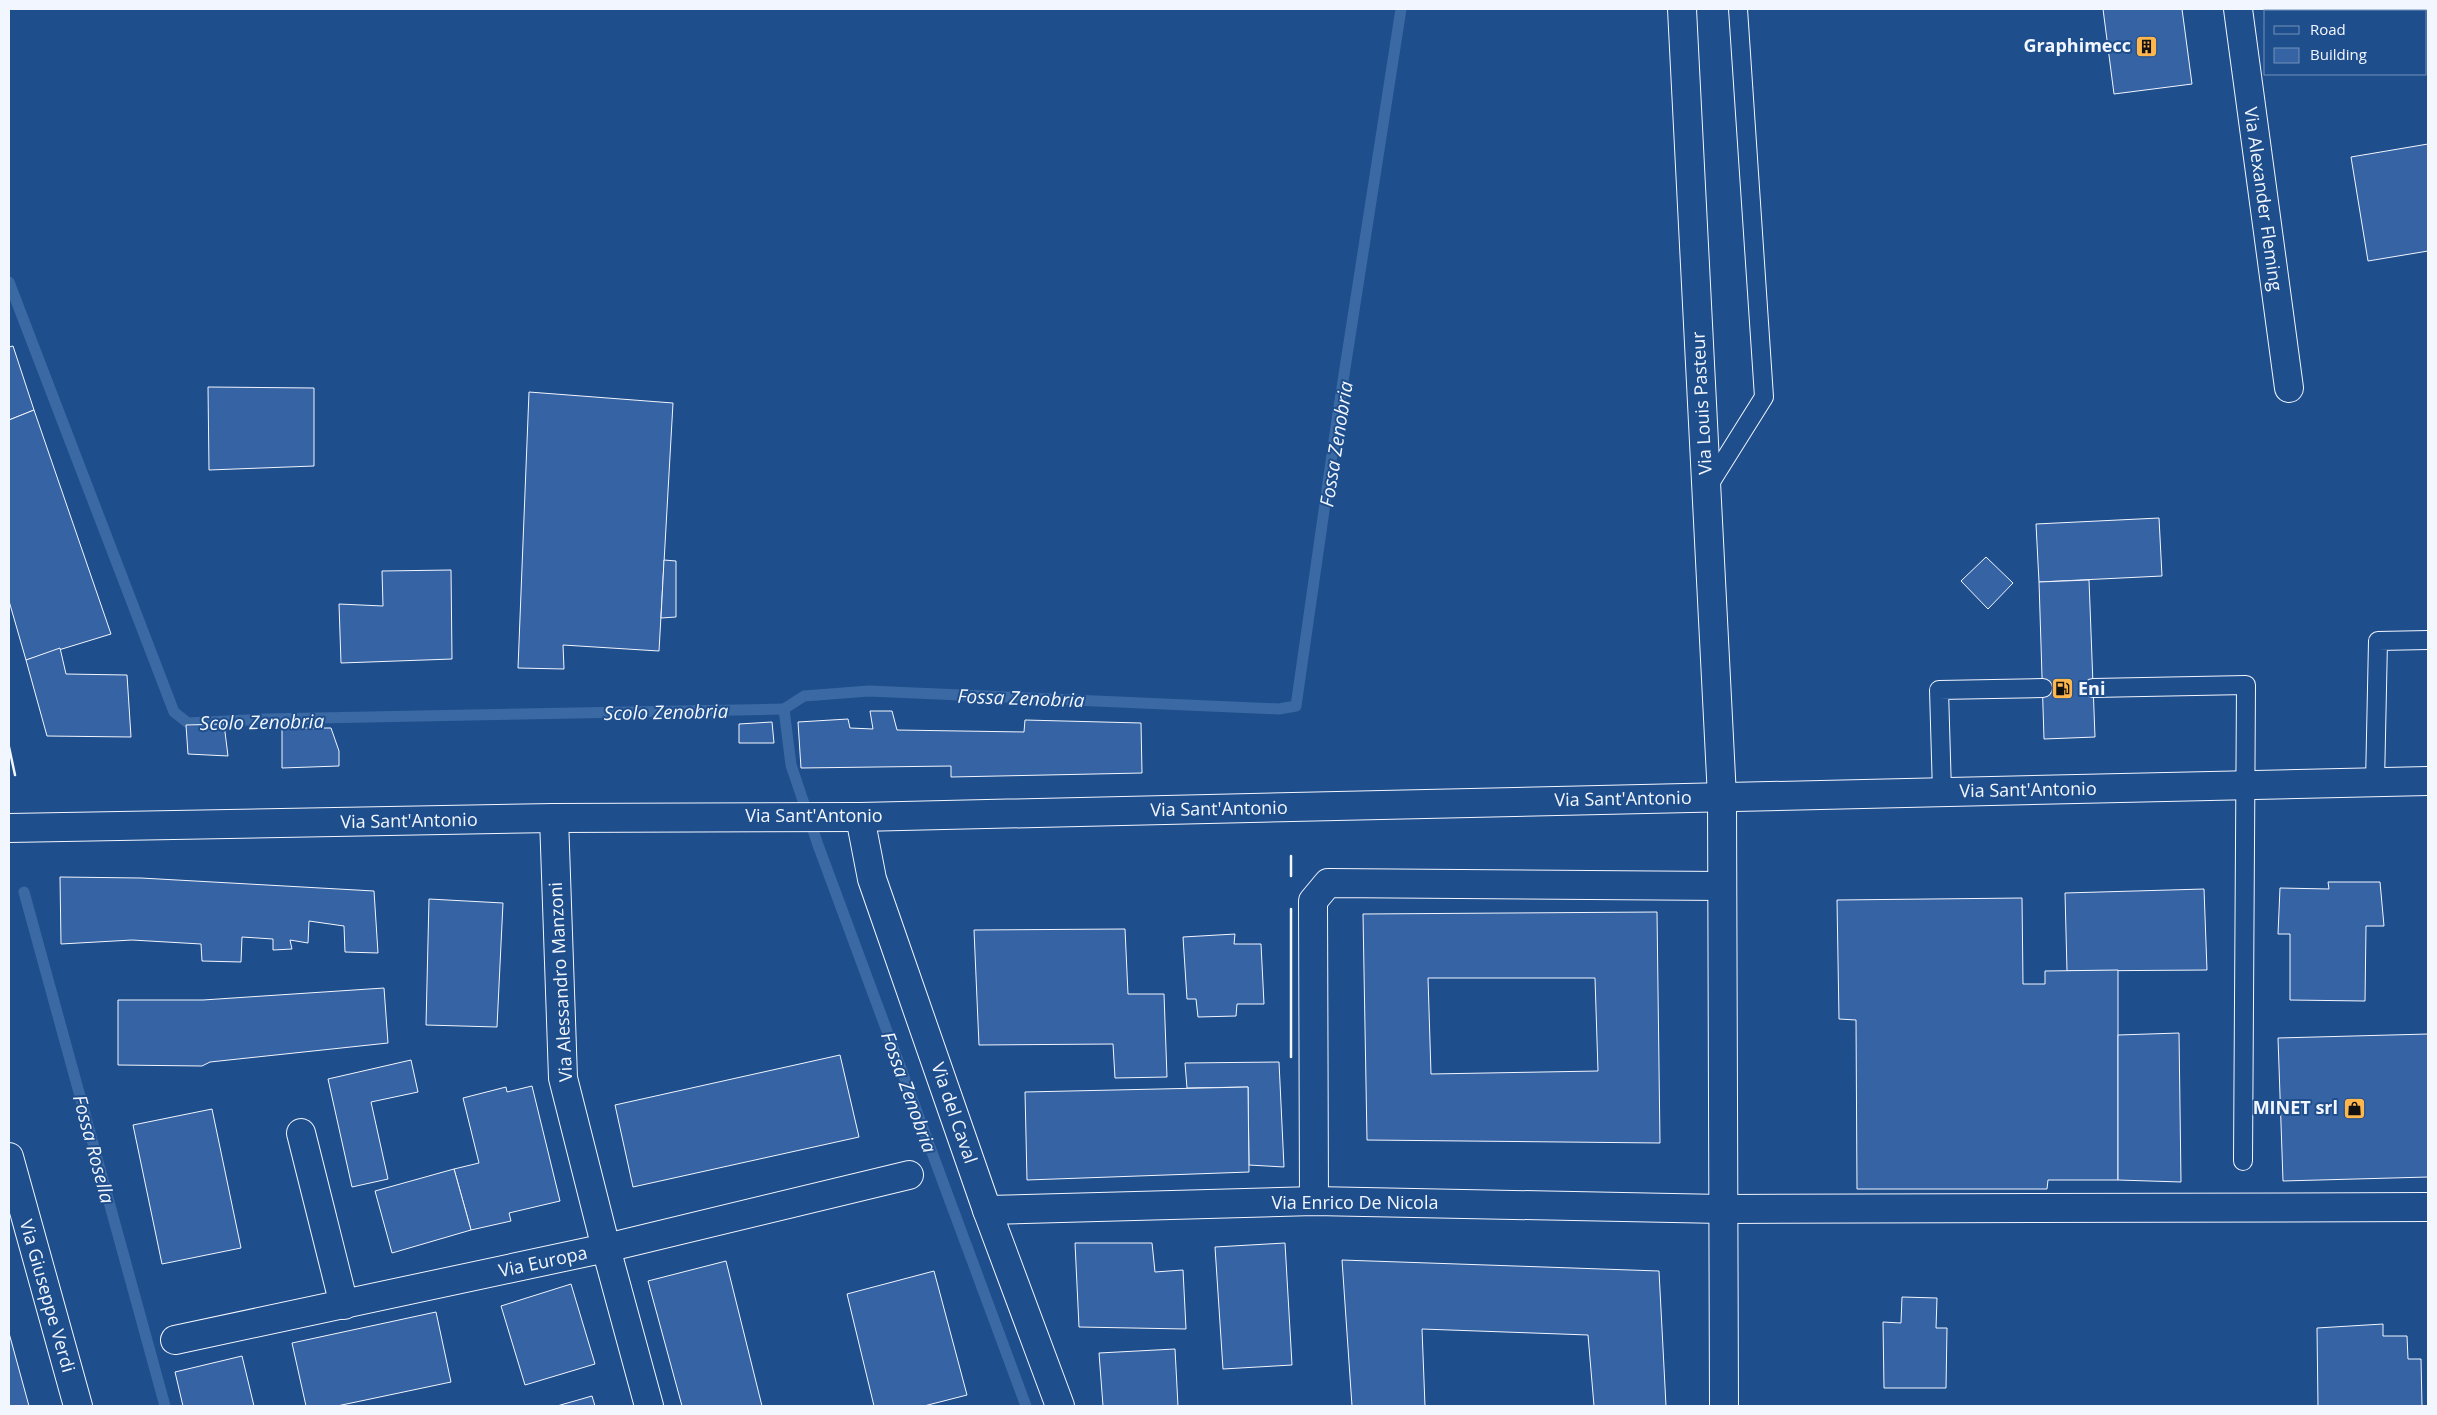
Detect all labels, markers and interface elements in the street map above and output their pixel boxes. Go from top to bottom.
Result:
legend [2264,10,2427,75]
text: Road [2310,19,2346,39]
place label: Graphimecc [2023,33,2131,57]
building icon: Graphimecc [2135,34,2159,58]
text: Building [2310,44,2367,64]
street label: Via Alexander Fleming [2239,105,2289,293]
street label: Via Louis Pasteur [1685,330,1717,475]
water label: Fossa Zenobria [1313,379,1359,509]
place label: Eni [2078,676,2105,700]
fuel station icon: Eni [2050,677,2074,701]
water label: Fossa Zenobria [957,683,1085,713]
water label: Scolo Zenobria [604,698,729,726]
water label: Scolo Zenobria [200,708,325,736]
street label: Via Sant'Antonio [1959,776,2097,802]
street label: Via Sant'Antonio [1554,785,1692,811]
street label: Via Sant'Antonio [1150,795,1288,821]
street label: Via Sant'Antonio [745,803,883,827]
street label: Via Sant'Antonio [340,807,478,833]
street label: Via Alessandro Manzoni [543,881,577,1083]
water label: Fossa Zenobria [875,1028,943,1156]
street label: Via del Caval [926,1059,983,1166]
water label: Fossa Rosella [67,1092,121,1206]
place label: MINET srl [2253,1095,2338,1119]
shop icon: MINET srl [2342,1096,2366,1120]
street label: Via Enrico De Nicola [1272,1190,1438,1214]
street label: Via Giuseppe Verdi [15,1217,81,1375]
street label: Via Europa [496,1240,589,1282]

